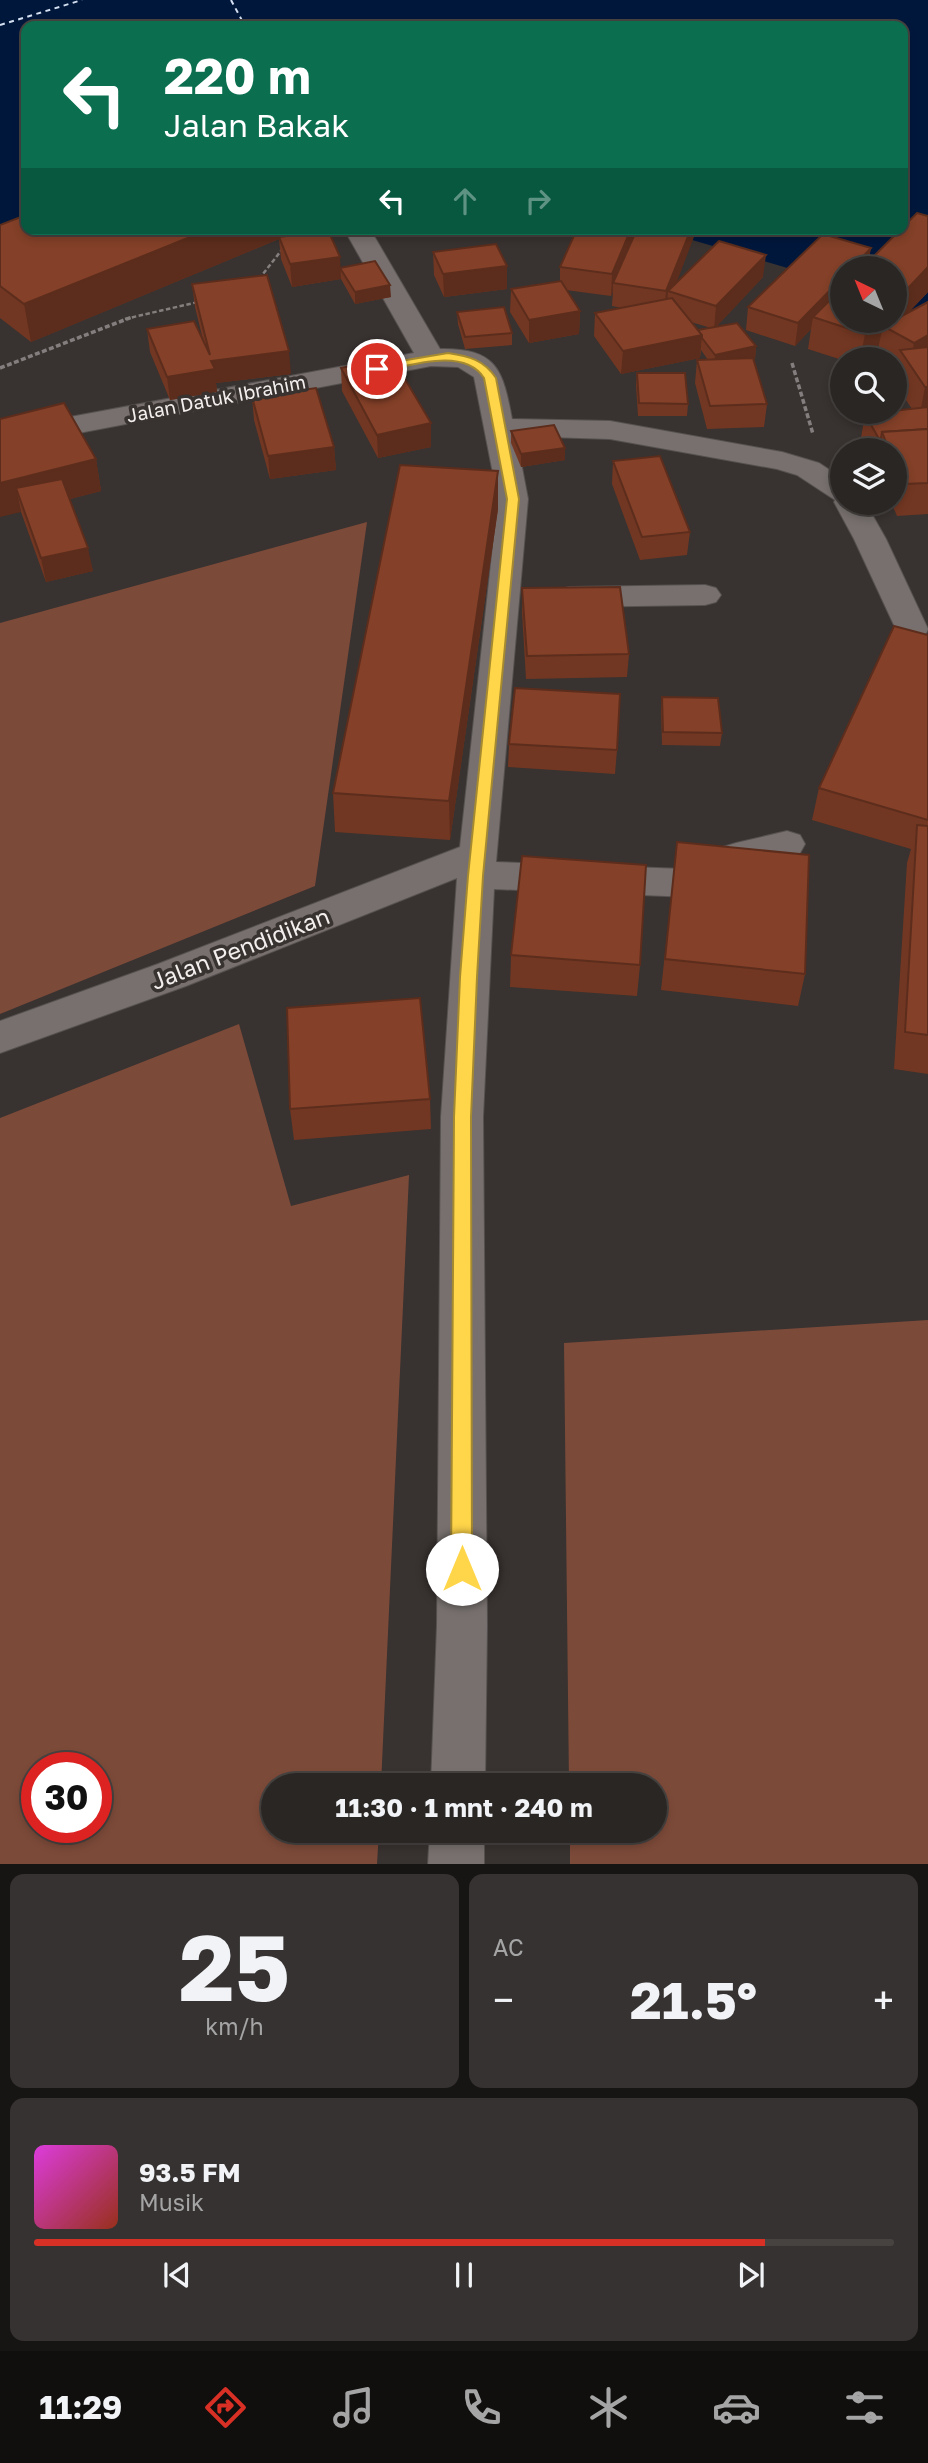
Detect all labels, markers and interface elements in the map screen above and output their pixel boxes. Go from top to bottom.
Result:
text: 220 m [164,46,311,105]
icon: left [49,49,140,140]
text: Jalan Bakak [164,106,349,144]
icon: left [373,182,411,220]
icon: ahead [446,182,484,220]
icon: right [519,182,557,220]
north arrow [830,256,906,332]
map controls [830,256,907,515]
pin [347,339,407,399]
button: search [830,347,907,424]
icon: arrive [358,350,396,388]
street label: Jalan Datuk Ibrahim [124,369,308,427]
button: layers [830,438,907,515]
street label: Jalan Pendidikan [147,901,333,995]
position arrow [425,1532,499,1606]
speed limit sign: 30 [21,1752,112,1843]
text: 11:30 · 1 mnt · 240 m [335,1792,593,1823]
text: 25 [179,1912,290,2021]
text: AC [493,1933,524,1961]
text: 21.5° [630,1968,757,2030]
text: − [493,1977,514,2022]
text: + [873,1977,894,2022]
text: km/h [205,2012,264,2040]
text: 93.5 FM [139,2157,241,2188]
text: Musik [139,2188,204,2216]
icon: previous [158,2256,196,2294]
icon: pause [445,2256,483,2294]
icon: next [732,2256,770,2294]
icon: directions [201,2383,250,2432]
icon: music [329,2383,378,2432]
icon: phone [457,2383,506,2432]
icon: climate [584,2383,633,2432]
icon: car [712,2383,761,2432]
icon: filters [840,2383,889,2432]
text: 11:29 [39,2388,122,2426]

